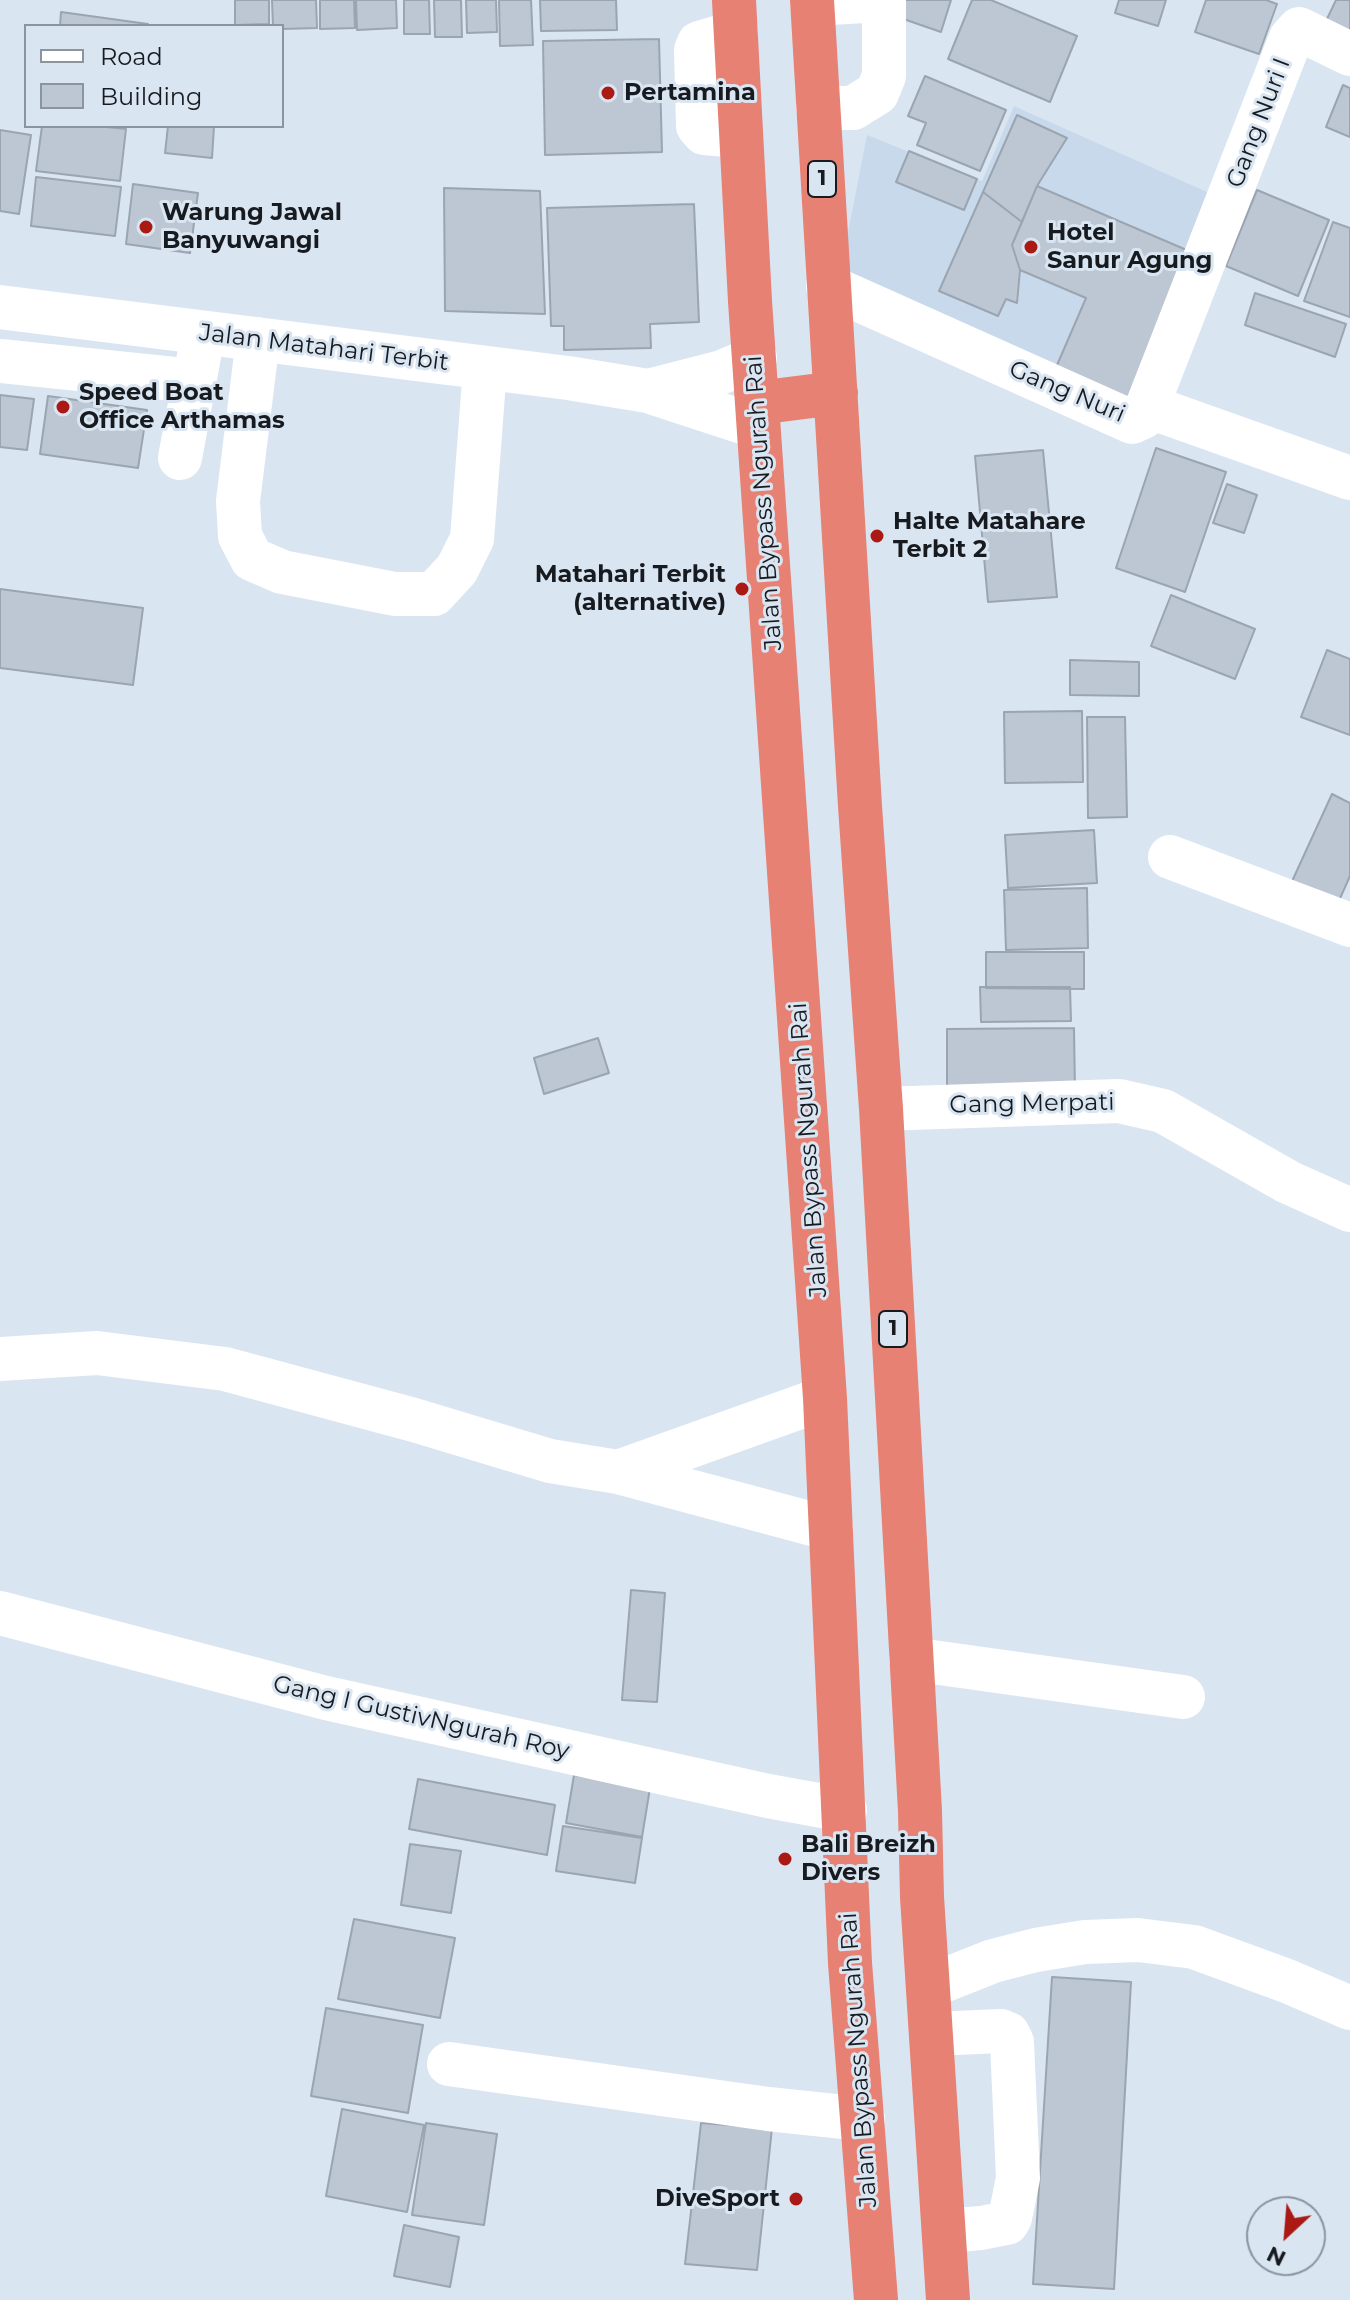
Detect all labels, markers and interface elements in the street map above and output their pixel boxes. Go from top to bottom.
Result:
legend [24,24,284,128]
text: Road [100,42,163,71]
street label: Gang Nuri I [1221,54,1297,192]
place label: Pertamina [624,79,756,107]
text: Building [100,82,203,111]
marker: Pertamina [599,84,617,102]
road number: 1 [808,161,836,197]
place label: Warung Jawal Banyuwangi [162,199,342,255]
marker: Warung Jawal Banyuwangi [137,218,155,236]
place label: Hotel Sanur Agung [1047,219,1212,275]
marker: Hotel Sanur Agung [1022,238,1040,256]
street label: Jalan Matahari Terbit [198,318,450,378]
street label: Jalan Bypass Ngurah Rai [739,354,789,652]
street label: Gang Nuri [1005,355,1129,429]
place label: Speed Boat Office Arthamas [79,379,285,435]
marker: Speed Boat Office Arthamas [54,398,72,416]
place label: Halte Matahare Terbit 2 [893,508,1086,564]
marker: Halte Matahare Terbit 2 [868,527,886,545]
place label: Matahari Terbit (alternative) [535,561,726,617]
marker: Matahari Terbit (alternative) [733,580,751,598]
street label: Jalan Bypass Ngurah Rai [784,1001,834,1299]
street label: Gang Merpati [949,1088,1115,1120]
road number: 1 [879,1311,907,1347]
street label: Gang I GustivNgurah Roy [270,1670,572,1766]
place label: Bali Breizh Divers [801,1831,936,1887]
marker: Bali Breizh Divers [776,1850,794,1868]
street label: Jalan Bypass Ngurah Rai [834,1911,884,2209]
place label: DiveSport [655,2185,780,2213]
marker: DiveSport [787,2190,805,2208]
north arrow [1246,2196,1326,2276]
text: N [1262,2240,1290,2272]

